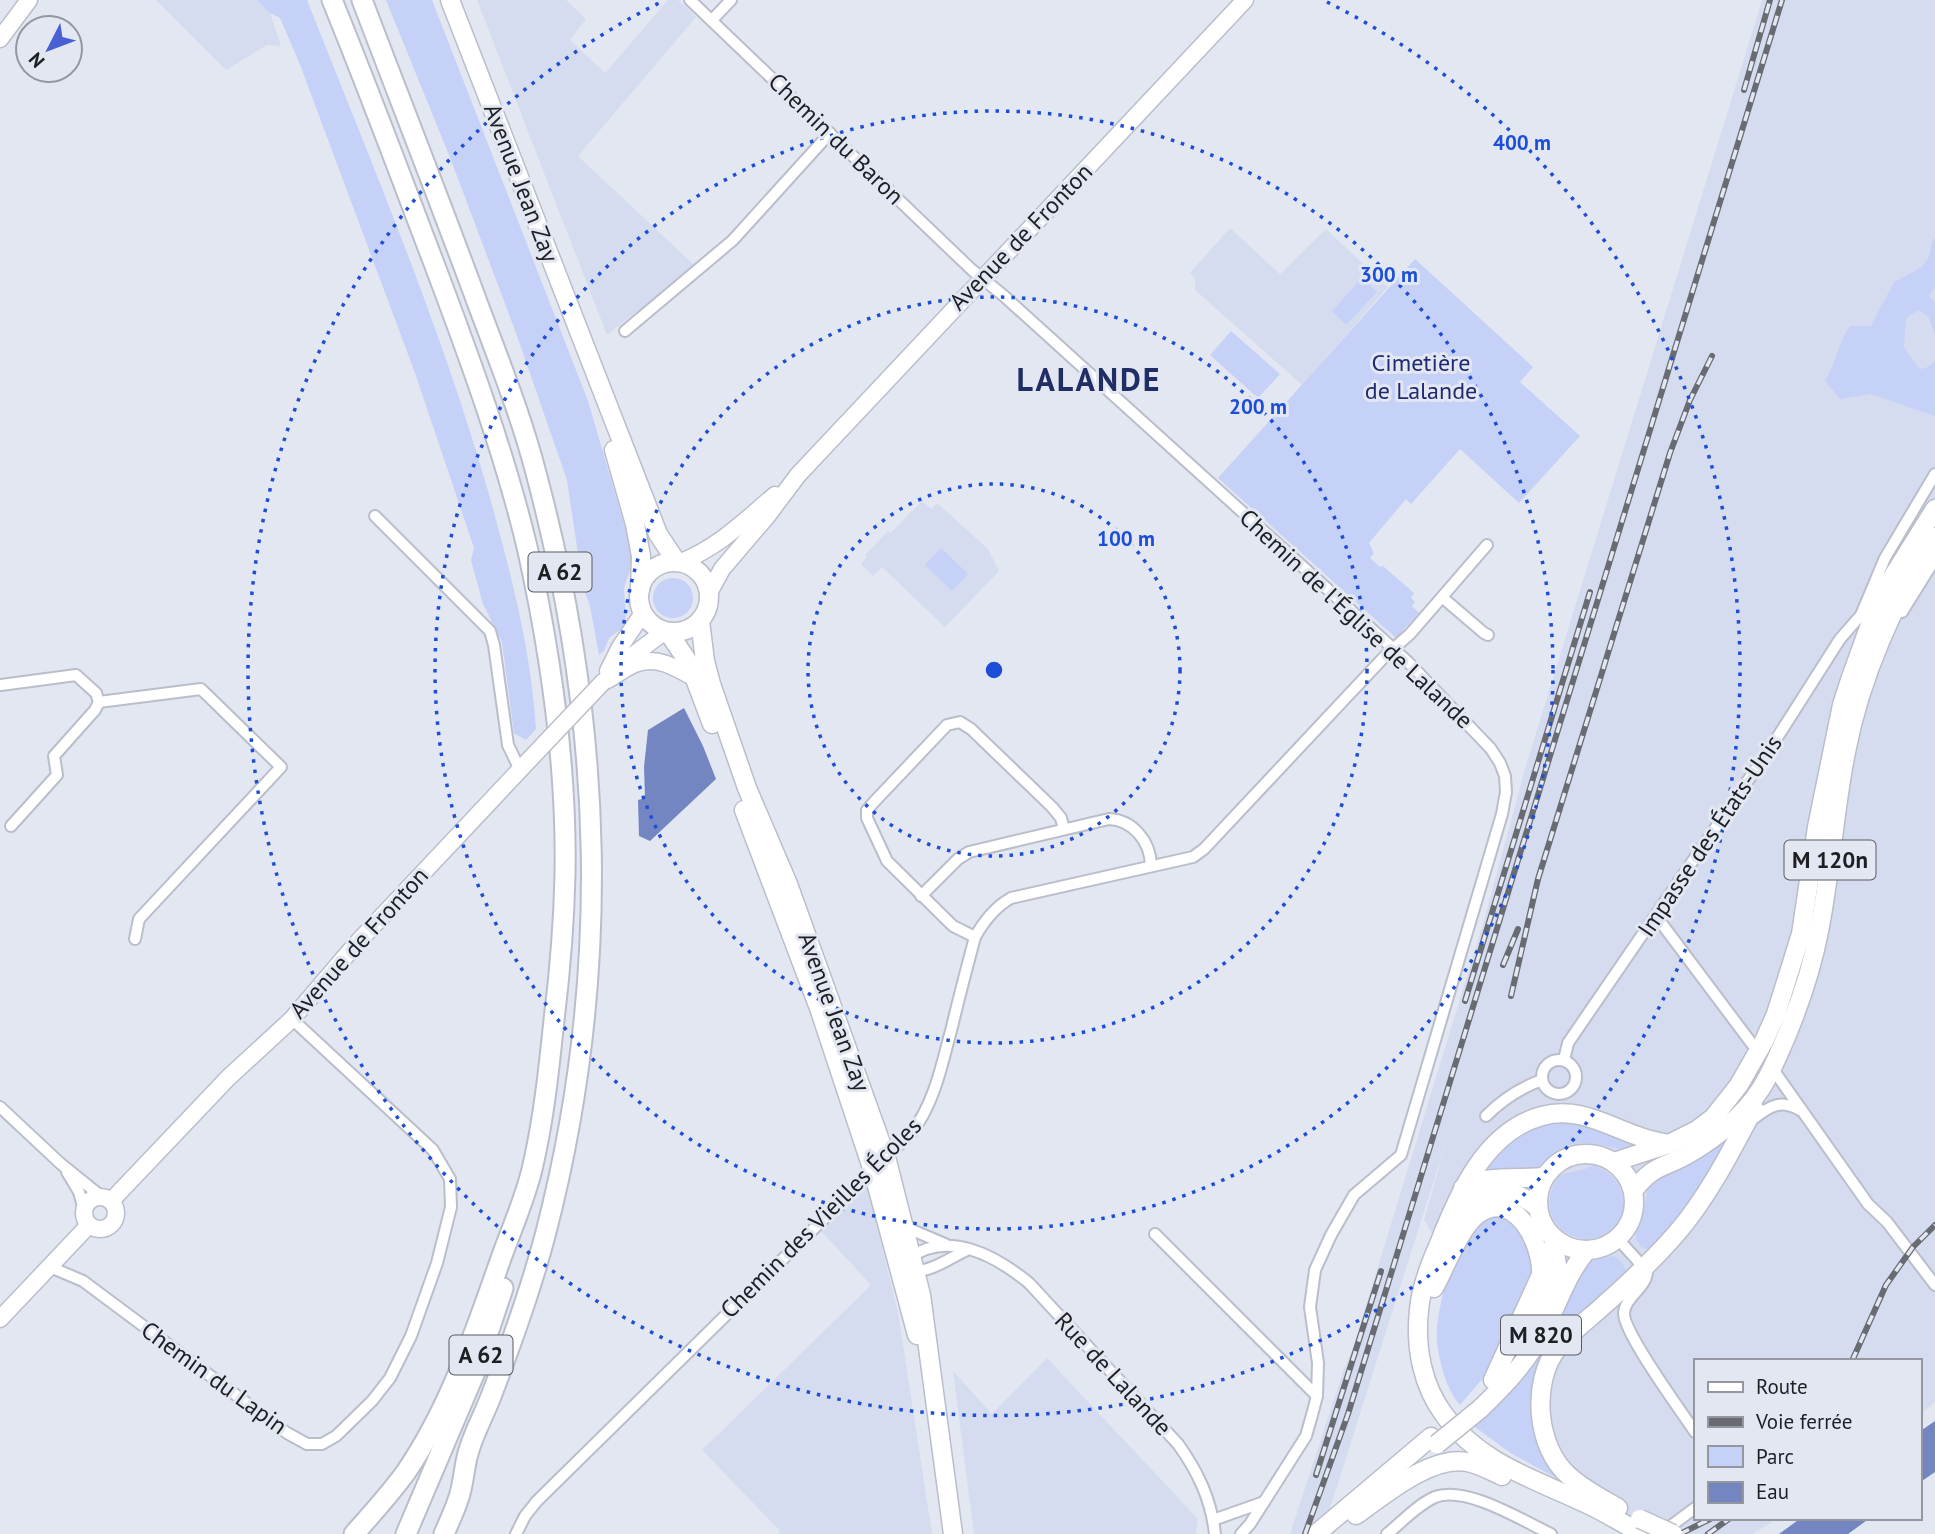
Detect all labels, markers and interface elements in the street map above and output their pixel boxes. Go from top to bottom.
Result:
north arrow [14,14,84,84]
text: N [23,48,49,73]
street label: Chemin du Baron [762,66,911,211]
street label: Avenue Jean Zay [477,99,566,266]
text: 400 m [1493,129,1551,156]
street label: Avenue de Fronton [942,156,1099,317]
text: 300 m [1360,261,1418,288]
park label: Cimetière de Lalande [1365,347,1477,406]
district label: LALANDE [1017,358,1161,400]
text: 200 m [1229,393,1287,420]
street label: Chemin de l'Église de Lalande [1233,502,1480,735]
text: 100 m [1097,525,1155,552]
road number: A 62 [528,552,592,592]
centre of rings [982,658,1006,682]
street label: Impasse des États-Unis [1631,729,1789,943]
road number: M 120n [1784,840,1876,880]
street label: Avenue de Fronton [282,860,435,1025]
street label: Avenue Jean Zay [791,928,878,1096]
street label: Chemin des Vieilles Écoles [713,1110,928,1325]
street label: Rue de Lalande [1048,1305,1179,1442]
street label: Chemin du Lapin [135,1314,293,1441]
road number: M 820 [1501,1316,1581,1354]
road number: A 62 [449,1336,512,1374]
legend [1694,1359,1921,1520]
text: Route [1756,1373,1808,1400]
text: Voie ferrée [1755,1408,1852,1435]
text: Parc [1756,1443,1794,1470]
text: Eau [1756,1478,1789,1505]

